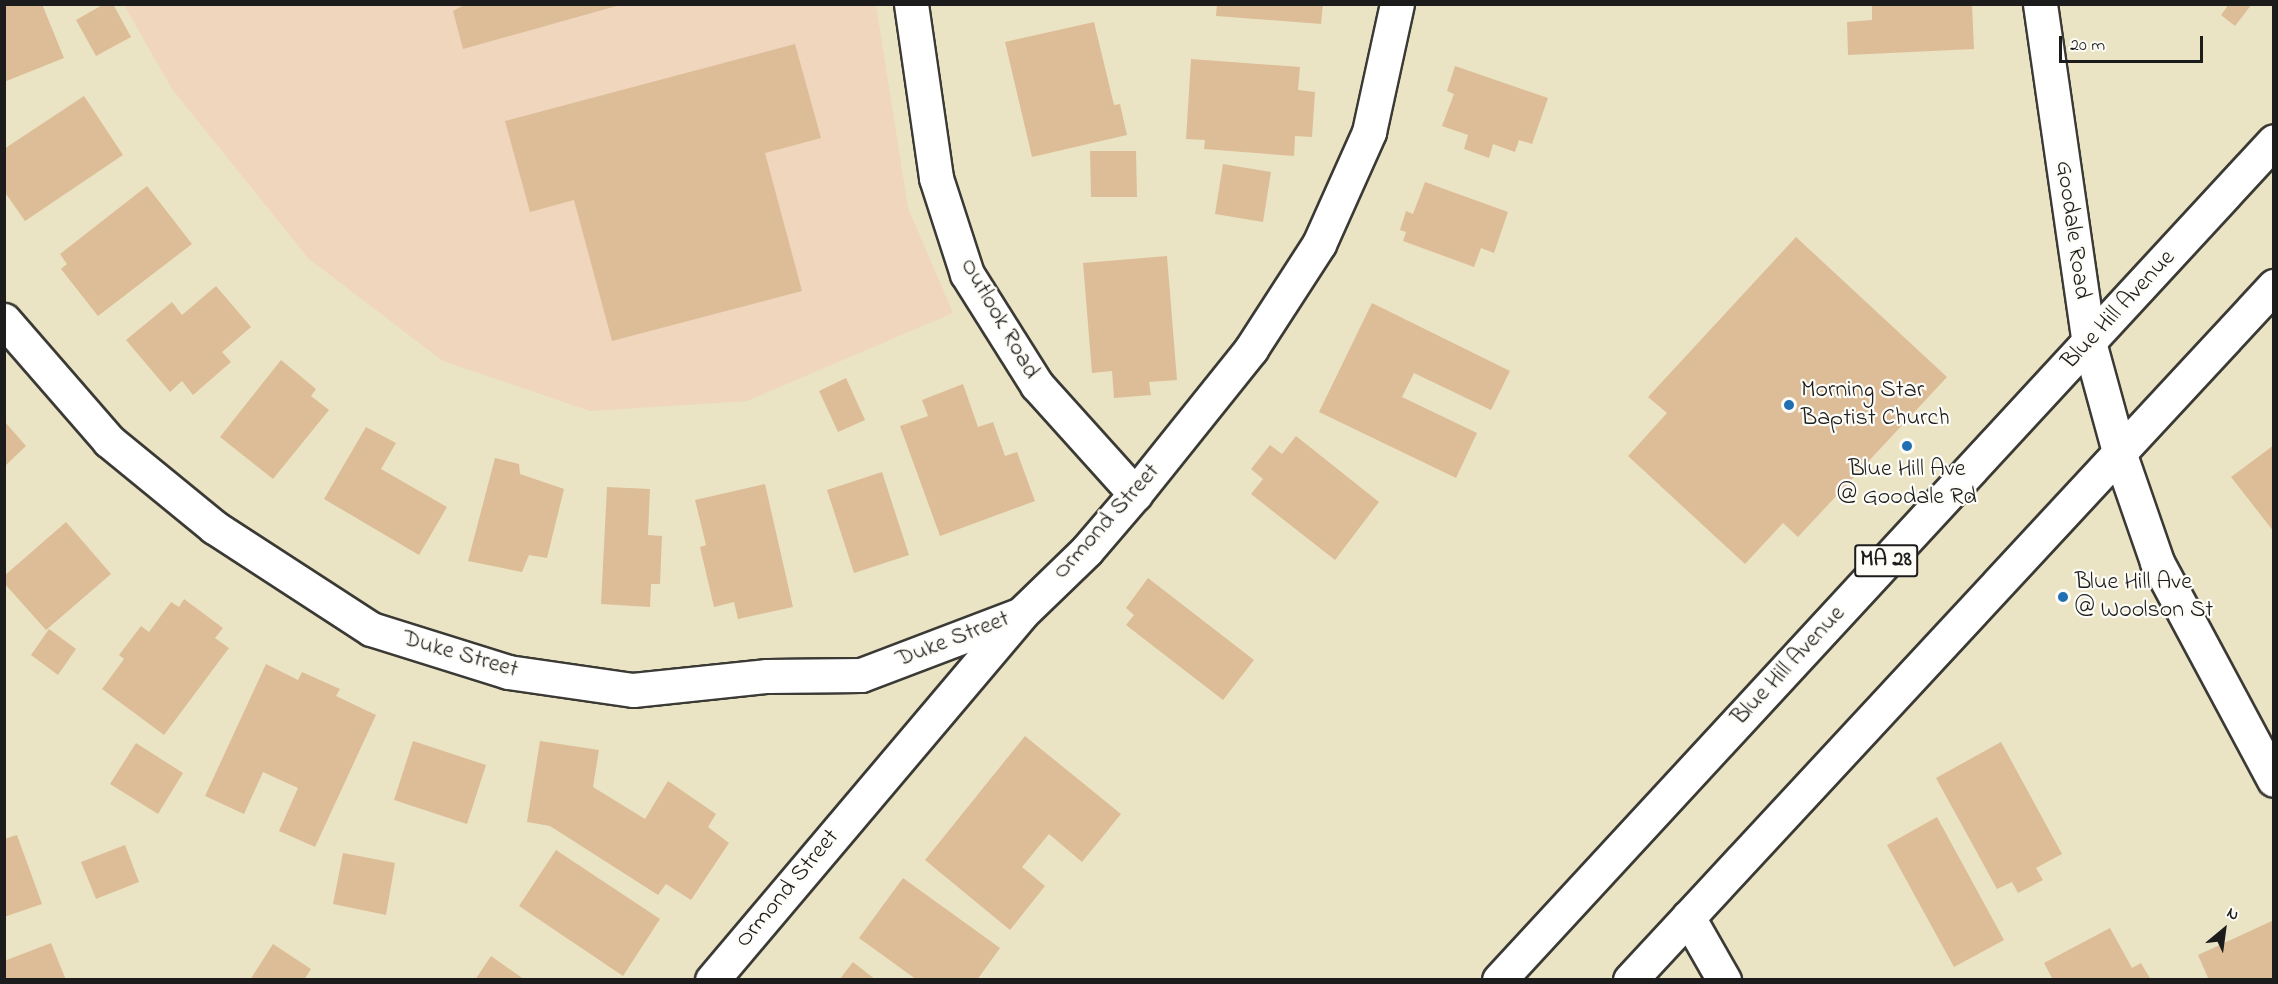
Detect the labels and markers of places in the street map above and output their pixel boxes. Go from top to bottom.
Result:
place label: Morning Star Baptist Church [1801,377,1950,433]
marker: Morning Star Baptist Church [1782,398,1796,412]
marker: Blue Hill Ave @ Goodale Rd [1900,439,1914,453]
place label: Blue Hill Ave @ Goodale Rd [1837,456,1977,512]
place label: Blue Hill Ave @ Woolson St [2075,569,2213,625]
marker: Blue Hill Ave @ Woolson St [2056,590,2070,604]

